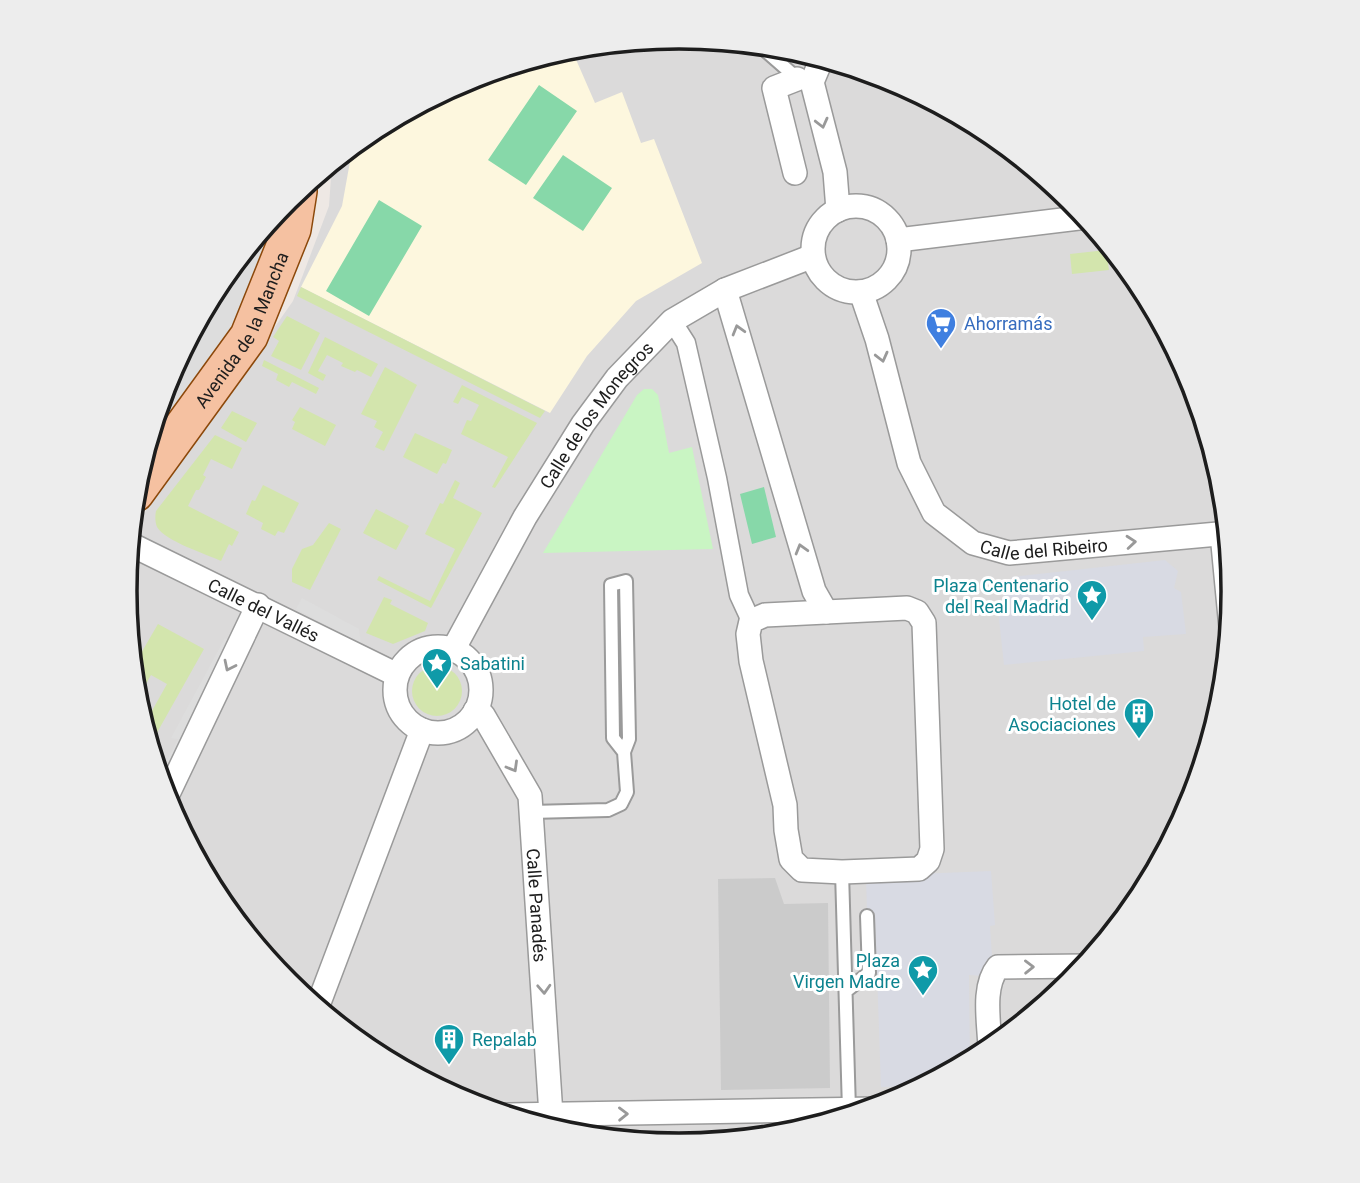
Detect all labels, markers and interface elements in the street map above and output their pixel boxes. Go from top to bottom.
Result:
one-way arrow [814,117,828,129]
street label: Avenida de la Mancha [190,249,292,412]
supermarket icon: Ahorramás [924,306,958,350]
place label: Ahorramás [964,313,1052,334]
one-way arrow [732,324,747,336]
street label: Calle de los Monegros [535,337,657,492]
one-way arrow [874,351,888,363]
street label: Calle del Ribeiro [978,534,1109,563]
one-way arrow [1126,535,1137,550]
one-way arrow [795,543,810,555]
street label: Calle del Vallés [205,573,323,646]
place label: Plaza Centenario del Real Madrid [933,575,1069,617]
place icon: Plaza Centenario del Real Madrid [1075,578,1109,622]
place icon: Sabatini [420,646,454,690]
place label: Sabatini [460,653,525,674]
one-way arrow [224,659,238,671]
place label: Hotel de Asociaciones [1008,693,1116,735]
building icon: Hotel de Asociaciones [1122,696,1156,740]
one-way arrow [505,759,518,772]
street label: Calle Panadés [523,848,551,963]
place label: Plaza Virgen Madre [793,950,900,992]
place icon: Plaza Virgen Madre [906,953,940,997]
one-way arrow [1024,959,1035,974]
one-way arrow [536,984,551,995]
building icon: Repalab [432,1022,466,1066]
place label: Repalab [472,1029,537,1050]
one-way arrow [618,1106,629,1122]

